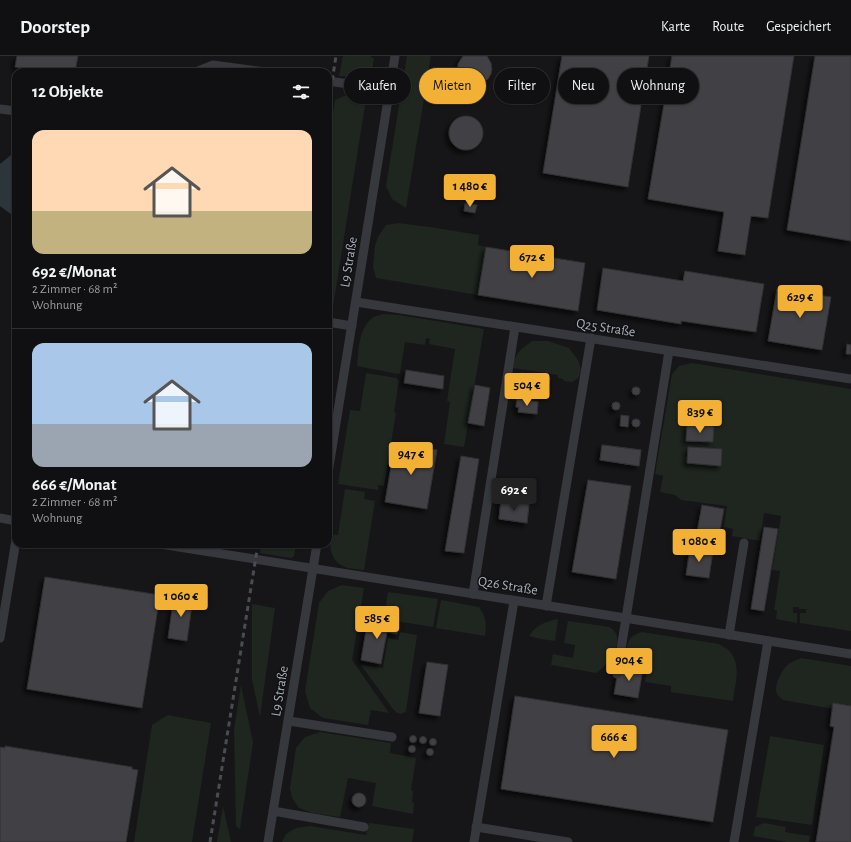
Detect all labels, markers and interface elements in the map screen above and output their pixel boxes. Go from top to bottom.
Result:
text: Doorstep [20,18,90,37]
text: Karte [661,20,690,34]
text: Route [712,20,744,34]
text: Gespeichert [766,20,831,34]
chip: Kaufen [344,68,411,104]
chip: Mieten [419,68,486,104]
chip: Filter [494,68,550,104]
chip: Neu [558,68,609,104]
chip: Wohnung [617,68,699,104]
icon: filters [290,81,312,103]
text: 12 Objekte [32,83,103,100]
icon: home [136,156,208,228]
pin: 1 480 € [433,174,507,208]
text: 1 480 € [453,180,487,193]
street label: L9 Straße [338,236,360,288]
pin: 672 € [504,245,560,279]
text: 672 € [519,251,545,264]
text: 692 €/Monat [32,263,116,280]
text: 2 Zimmer · 68 m² [32,283,118,296]
pin: 629 € [772,285,828,319]
text: 629 € [787,291,813,304]
text: Wohnung [32,299,82,312]
street label: Q25 Straße [575,316,636,340]
icon: home [136,369,208,441]
pin: 504 € [499,373,555,407]
text: 504 € [514,379,540,392]
pin: 839 € [672,400,728,434]
text: 839 € [687,406,713,419]
pin: 947 € [383,442,439,476]
text: 947 € [398,448,424,461]
text: 666 €/Monat [32,476,116,493]
pin: 692 € [486,478,542,512]
text: 692 € [501,484,527,497]
text: 2 Zimmer · 68 m² [32,496,118,509]
text: Wohnung [32,512,82,525]
pin: 1 080 € [662,529,736,563]
text: 1 080 € [682,535,716,548]
street label: Q26 Straße [477,574,539,598]
pin: 1 060 € [144,584,218,618]
text: 1 060 € [164,590,198,603]
pin: 585 € [349,606,405,640]
text: 585 € [364,612,390,625]
pin: 904 € [601,648,657,682]
text: 904 € [615,654,643,667]
street label: L9 Straße [269,665,291,717]
pin: 666 € [586,725,642,759]
text: 666 € [601,731,627,744]

